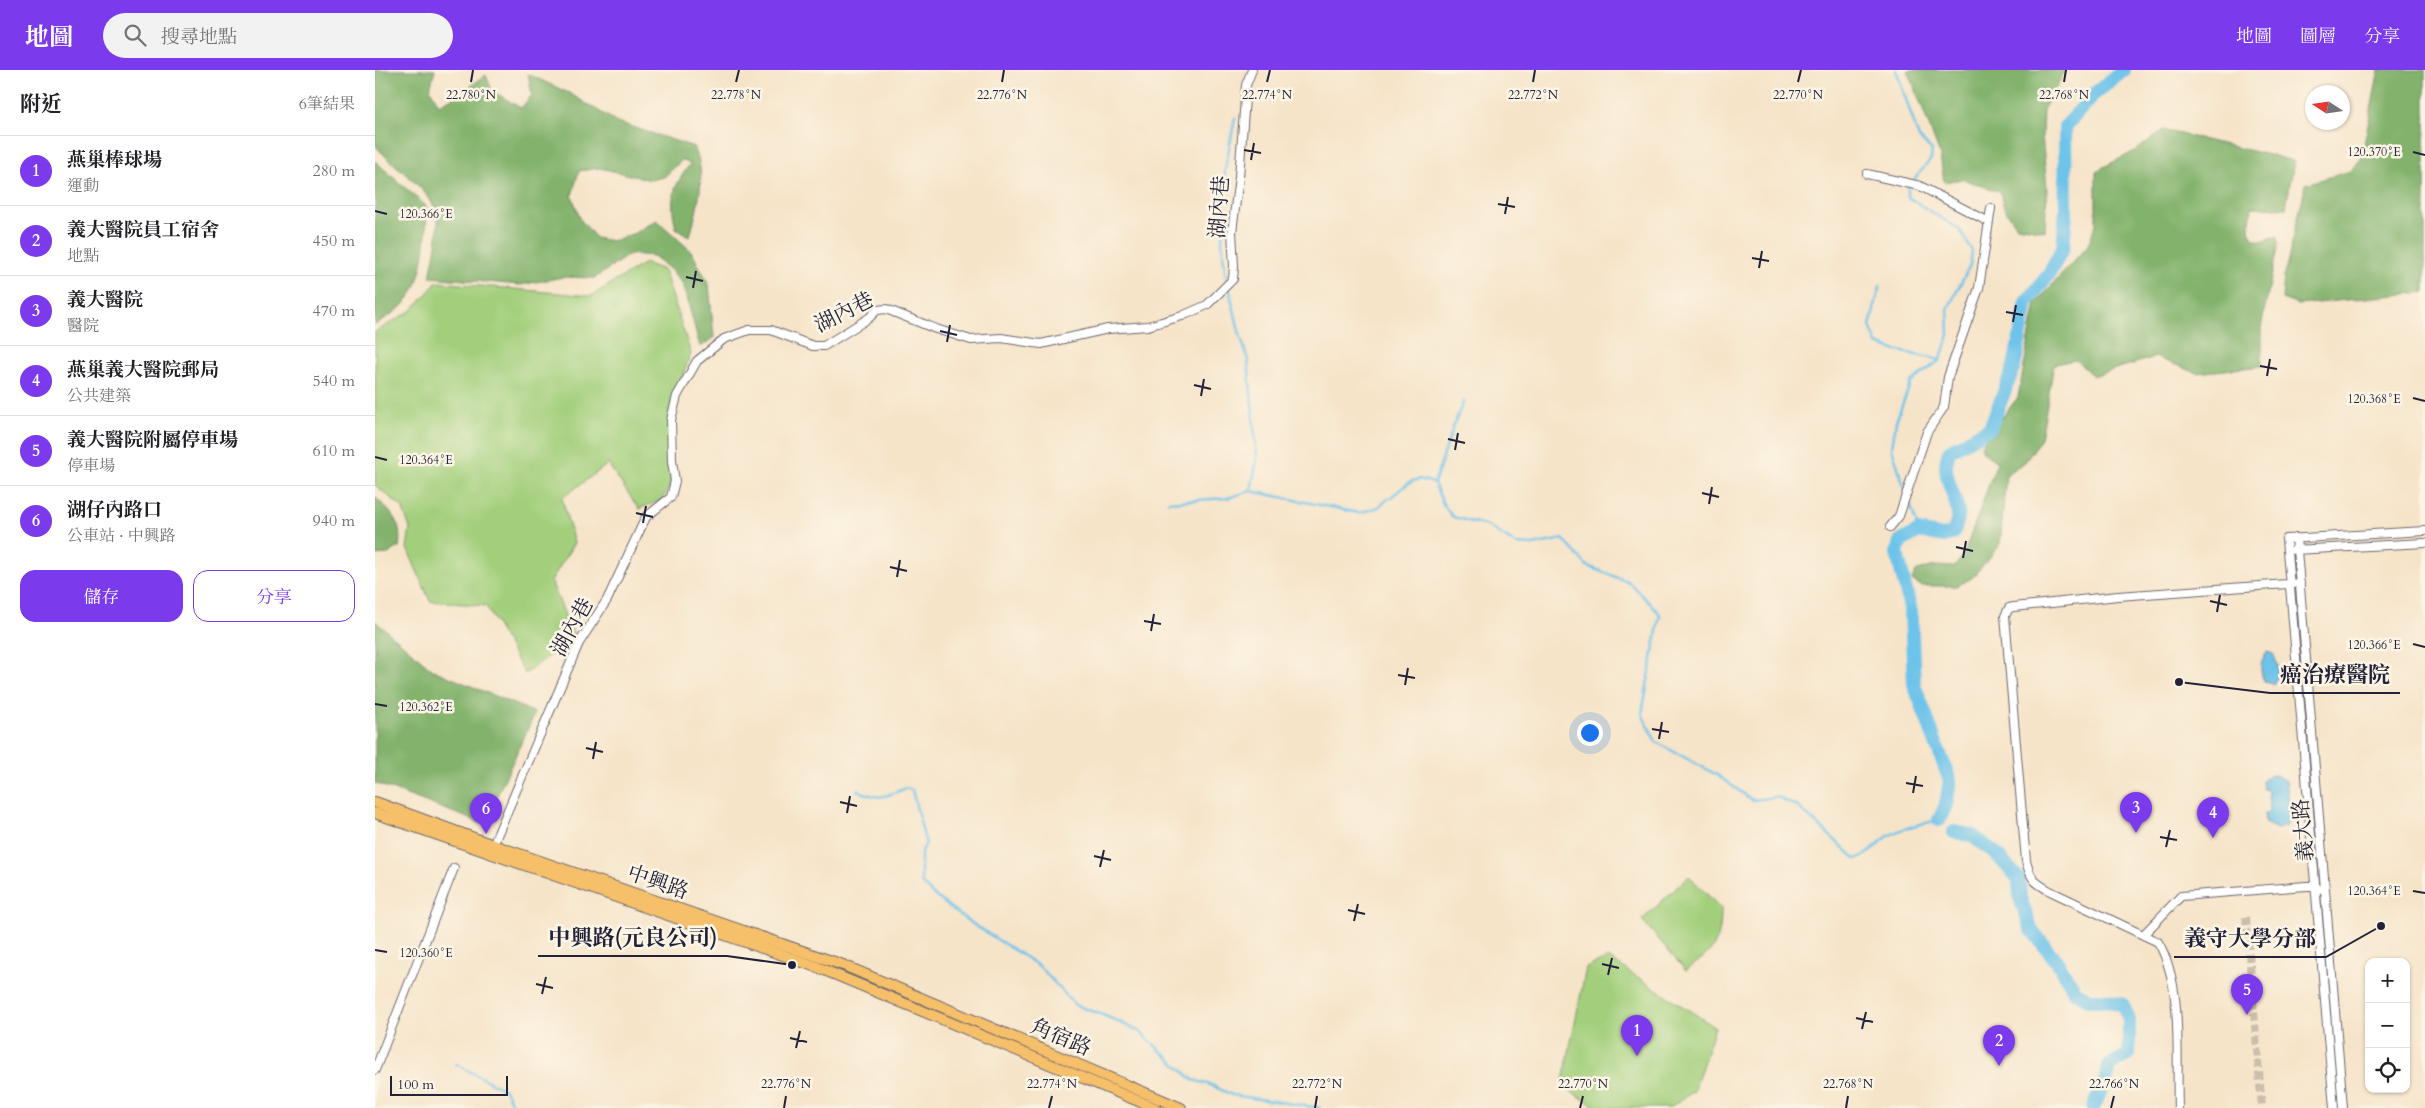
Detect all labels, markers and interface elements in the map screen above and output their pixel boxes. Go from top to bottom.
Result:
search box [103,13,453,58]
text: 地圖 [25,21,73,54]
icon: search [121,21,149,49]
text: 搜尋地點 [161,24,237,50]
text: 地圖 [2236,24,2272,49]
text: 圖層 [2300,24,2336,49]
text: 分享 [2364,24,2400,49]
north arrow [2305,85,2350,130]
text: 22.780°N [446,87,497,103]
text: 22.778°N [711,87,762,103]
text: 22.776°N [977,87,1028,103]
text: 22.774°N [1242,87,1293,103]
text: 22.772°N [1508,87,1559,103]
text: 22.770°N [1773,87,1824,103]
text: 22.768°N [2039,87,2090,103]
text: 附近 [20,90,62,119]
text: 6筆結果 [299,93,355,115]
text: 120.370°E [2347,144,2401,160]
text: 燕巢棒球場 [67,147,162,173]
text: 1 [32,160,40,182]
text: 280 m [313,160,355,182]
text: 運動 [67,175,99,197]
street label: 湖內巷 [1203,175,1236,239]
text: 120.366°E [399,206,453,222]
text: 義大醫院員工宿舍 [67,217,219,243]
text: 2 [32,230,40,252]
text: 450 m [313,230,355,252]
text: 地點 [67,245,99,267]
street label: 湖內巷 [810,285,879,340]
text: 義大醫院 [67,287,143,313]
text: 3 [32,300,40,322]
text: 470 m [313,300,355,322]
text: 醫院 [67,315,99,337]
text: 燕巢義大醫院郵局 [67,357,219,383]
text: 4 [32,370,40,392]
text: 540 m [313,370,355,392]
text: 公共建築 [67,385,131,407]
text: 120.368°E [2347,391,2401,407]
text: 義大醫院附屬停車場 [67,427,238,453]
text: 5 [32,440,40,462]
text: 610 m [313,440,355,462]
text: 120.364°E [399,452,453,468]
text: 停車場 [67,455,115,477]
text: 湖仔內路口 [67,497,162,523]
text: 6 [32,510,40,532]
text: 940 m [313,510,355,532]
text: 公車站 · 中興路 [67,525,176,547]
button: 儲存 [20,570,183,622]
button: 分享 [193,570,355,622]
street label: 湖內巷 [544,593,600,662]
text: 120.366°E [2347,637,2401,653]
callout: 癌治療醫院 [2270,656,2400,693]
text: 癌治療醫院 [2280,660,2390,690]
text: 120.362°E [399,699,453,715]
your location [1577,720,1603,746]
pin: 3 [2120,792,2152,833]
pin: 6 [470,793,502,834]
pin: 4 [2197,797,2229,838]
street label: 義大路 [2286,797,2321,863]
street label: 中興路 [623,859,692,906]
text: 120.364°E [2347,883,2401,899]
callout: 中興路(元良公司) [538,919,727,956]
callout: 義守大學分部 [2174,920,2326,957]
text: 中興路(元良公司) [549,923,717,953]
text: 義守大學分部 [2184,924,2316,954]
text: 120.360°E [399,945,453,961]
map controls [2365,958,2410,1093]
button: + [2365,958,2410,1003]
pin: 5 [2231,974,2263,1015]
button: − [2365,1003,2410,1048]
street label: 角宿路 [1026,1012,1095,1063]
pin: 1 [1621,1015,1653,1056]
pin: 2 [1983,1025,2015,1066]
button: locate [2365,1048,2410,1093]
scale bar [390,1073,507,1096]
text: 100 m [397,1075,434,1094]
text: 22.776°N [761,1076,812,1092]
text: 22.774°N [1027,1076,1078,1092]
text: 22.772°N [1292,1076,1343,1092]
text: 22.770°N [1558,1076,1609,1092]
text: 22.768°N [1823,1076,1874,1092]
text: 22.766°N [2089,1076,2140,1092]

